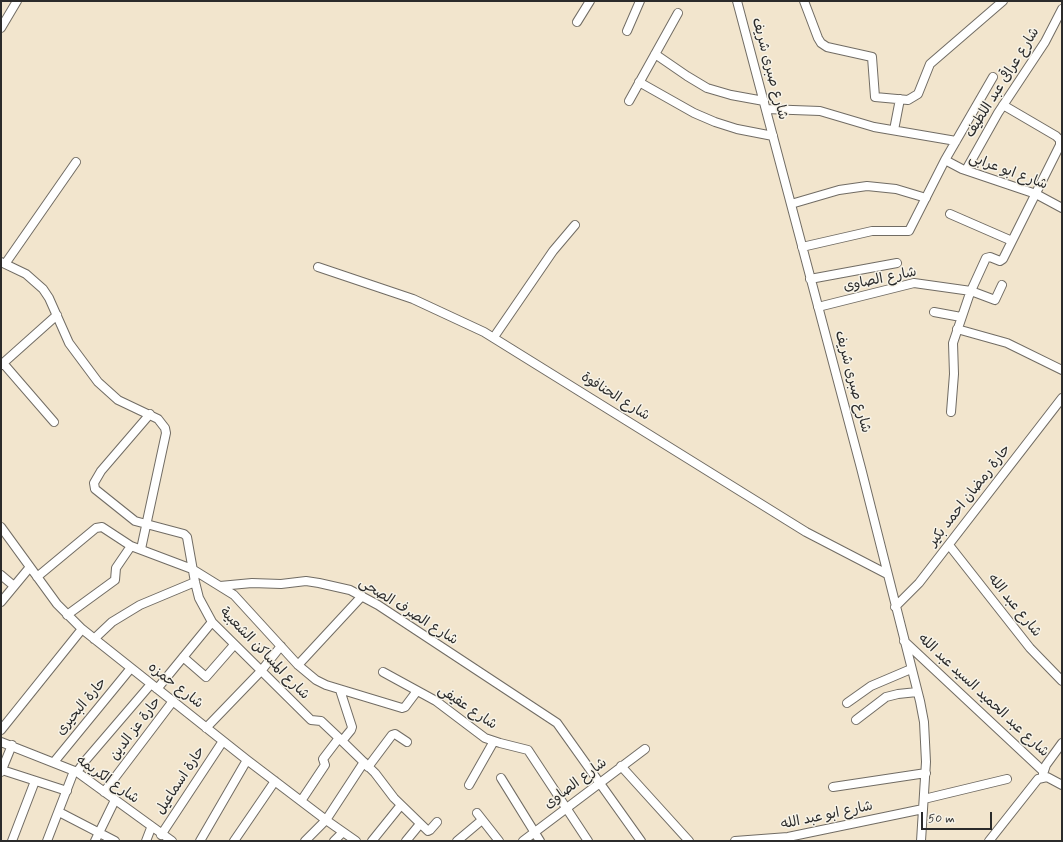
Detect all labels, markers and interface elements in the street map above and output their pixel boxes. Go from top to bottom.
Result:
street label: شارع صبرى شريف [747,16,791,122]
street label: شارع عراقى عبد اللطيف [962,25,1044,141]
street label: شارع ابو عرابى [966,150,1050,194]
street label: شارع الصاوى [842,264,918,296]
street label: شارع صبرى شريف [830,329,874,435]
street label: شارع الحنافوة [577,369,653,425]
street label: حارة رمضان احمد بكير [925,442,1015,550]
street label: شارع عبد الله [984,571,1044,641]
street label: شارع الصرف الصحى [355,575,461,649]
street label: شارع المساكن الشعبية [216,604,312,704]
street label: شارع عبد الحميد السيد عبد الله [914,631,1052,761]
street label: شارع حمزه [144,659,206,713]
street label: حارة البحيرى [53,675,111,739]
street label: شارع عفيفى [434,682,500,734]
street label: حارة عز الدين [107,694,165,764]
street label: حارة اسماعيل [153,744,209,818]
street label: شارع الكريمه [72,752,142,808]
street label: شارع الصاوى [541,755,611,813]
street label: شارع ابو عبد الله [780,798,874,834]
scale bar [923,804,994,830]
text: 50 m [928,811,955,827]

